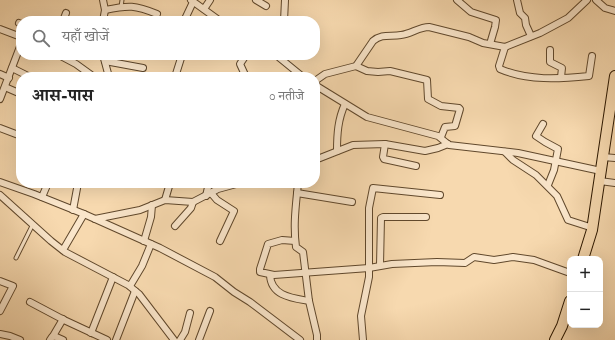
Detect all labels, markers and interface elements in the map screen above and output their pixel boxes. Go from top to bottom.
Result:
search box [16,16,320,60]
icon: search [30,27,52,49]
text: यहाँ खोजें [62,27,109,46]
text: आस-पास [32,85,93,106]
text: 0 नतीजे [269,88,304,104]
map controls [567,256,603,328]
button: + [567,256,603,292]
button: − [567,292,603,328]

